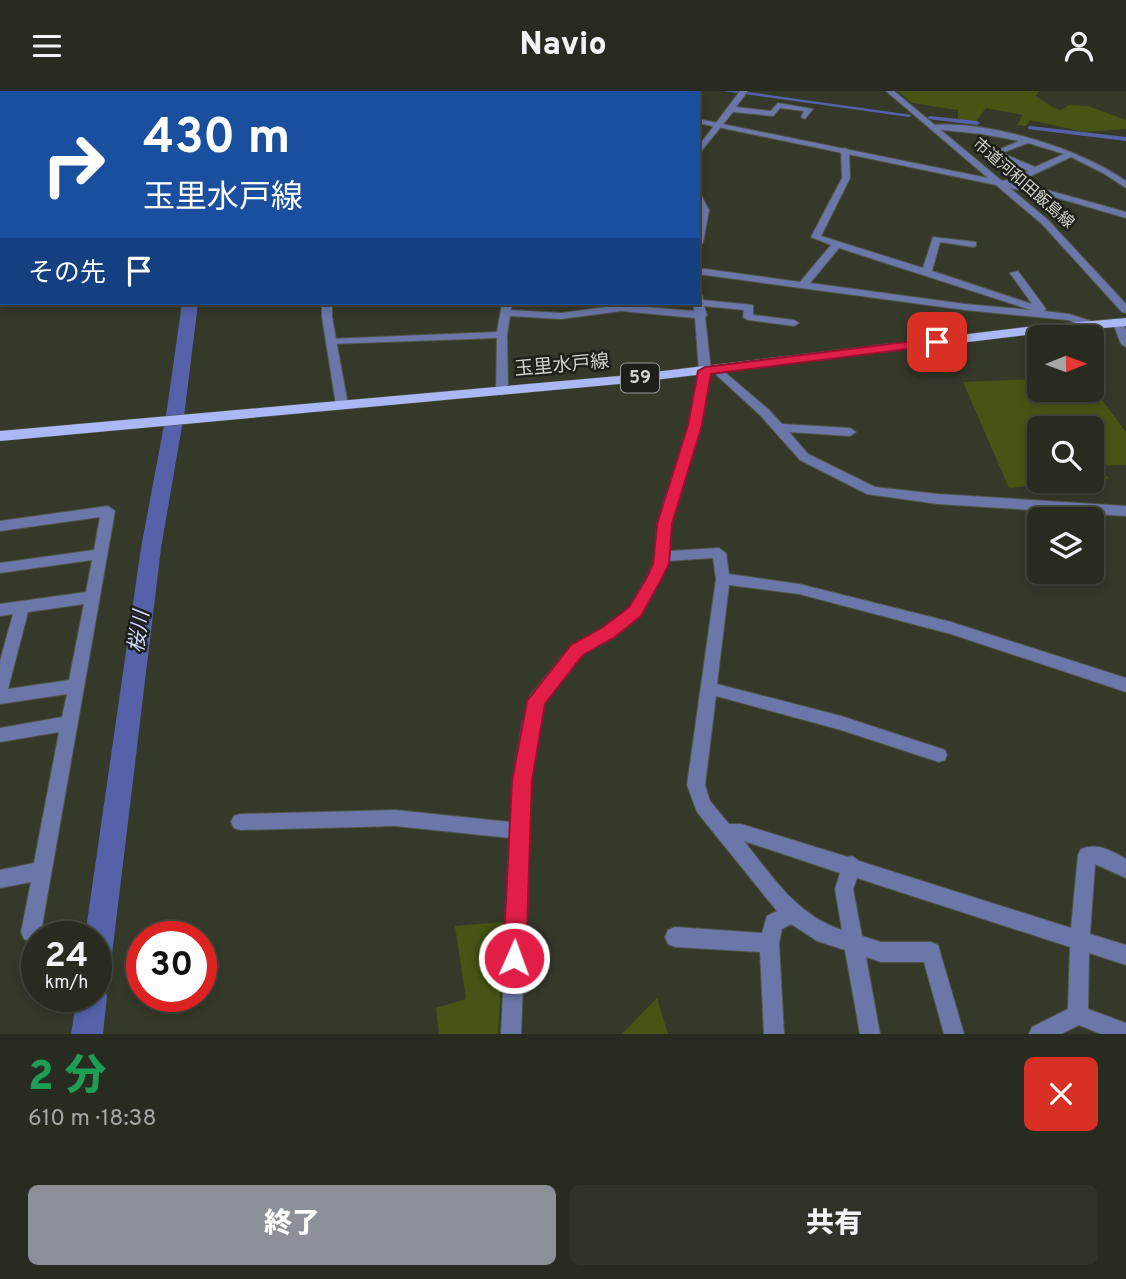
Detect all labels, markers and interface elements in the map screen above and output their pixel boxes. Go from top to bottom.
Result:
text: Navio [519,26,607,66]
icon: menu [28,27,66,65]
icon: person [1060,27,1098,65]
text: 430 m [143,109,291,171]
icon: right [28,119,119,210]
street label: 市道河和田飯島線 [968,134,1078,234]
text: 玉里水戸線 [143,179,303,219]
icon: arrive [120,252,158,290]
text: その先 [28,258,106,291]
pin [907,312,967,372]
icon: arrive [918,323,956,361]
north arrow [1027,325,1104,403]
map controls [1027,325,1104,584]
street label: 玉里水戸線 [514,350,610,382]
road number: 59 [621,363,659,393]
button: search [1027,416,1104,493]
button: layers [1027,507,1104,584]
water label: 桜川 [124,607,157,655]
speed limit sign: 30 [126,921,217,1012]
position arrow [477,921,551,995]
text: 24 [45,935,88,979]
text: km/h [45,972,88,995]
text: 2 分 [28,1052,106,1105]
button: close [1024,1057,1098,1131]
text: 610 m · 18:38 [28,1105,156,1134]
button: 終了 [28,1185,556,1265]
button: 共有 [570,1185,1098,1265]

